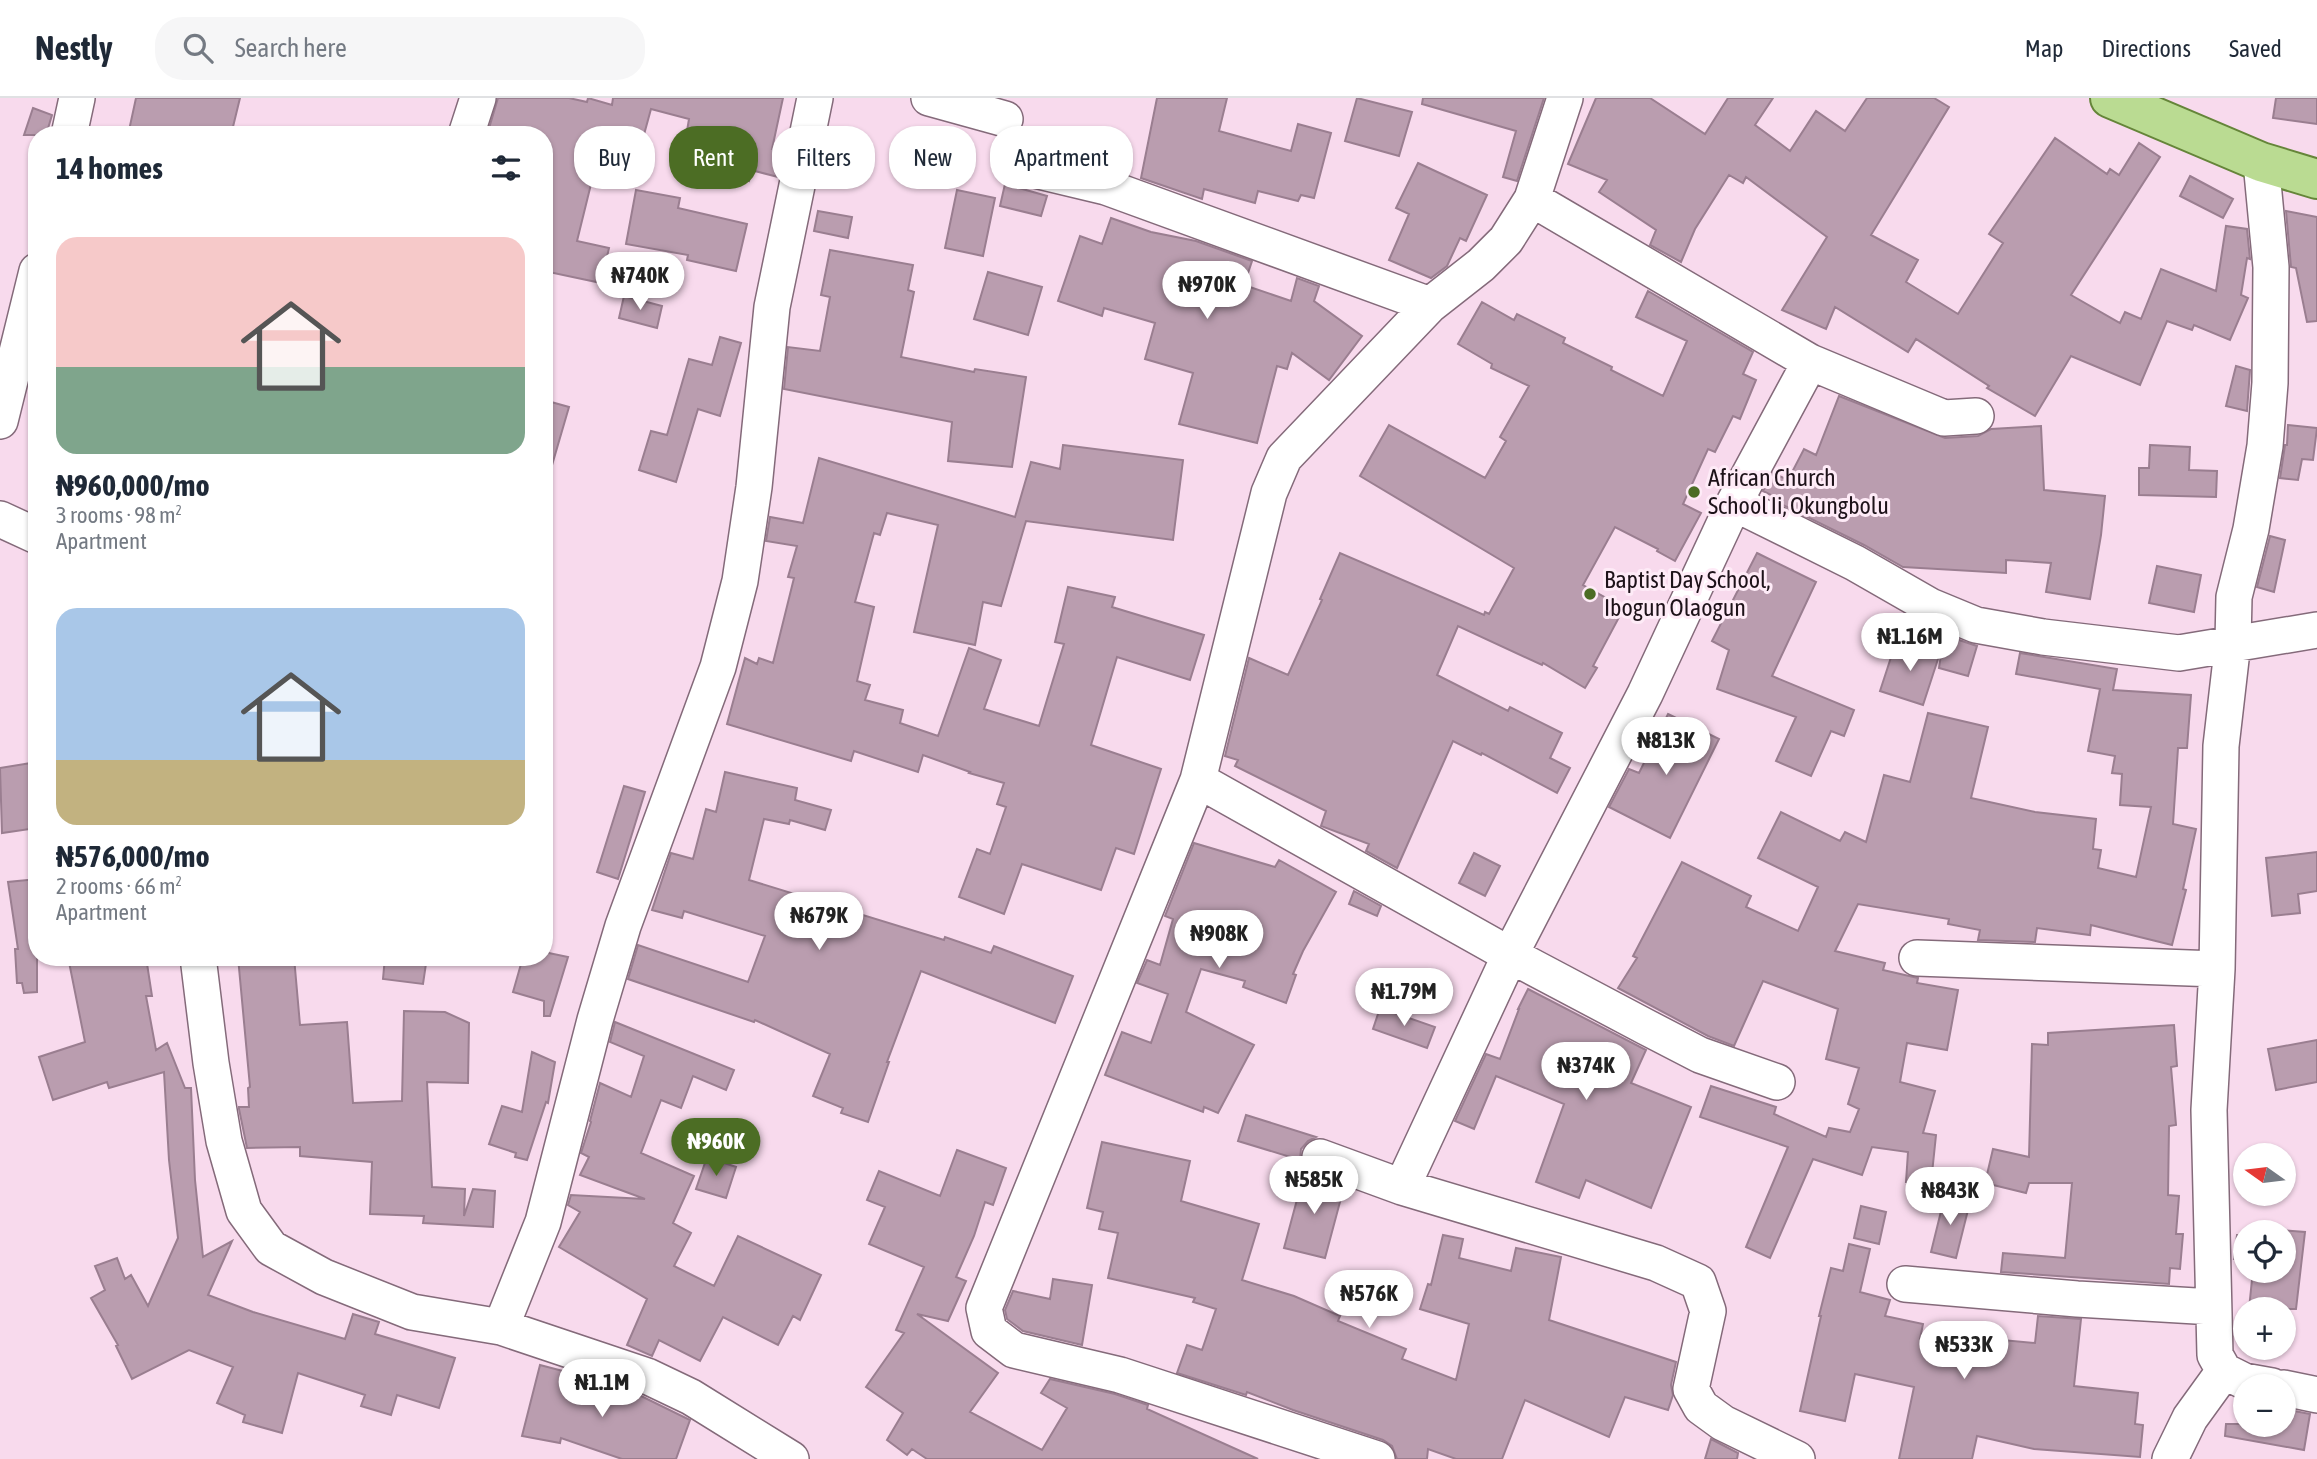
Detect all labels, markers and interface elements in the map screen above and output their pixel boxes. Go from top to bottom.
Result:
search box [155,17,645,80]
text: Nestly [35,29,113,67]
icon: search [179,29,217,67]
text: Search here [235,33,347,63]
text: Map [2025,35,2063,62]
text: Directions [2101,35,2191,62]
text: Saved [2229,35,2282,62]
chip: Buy [574,126,655,189]
chip: Rent [669,126,758,189]
chip: Filters [772,126,875,189]
chip: New [889,126,976,189]
chip: Apartment [990,126,1133,189]
icon: filters [487,149,525,187]
text: 14 homes [56,151,163,185]
pin: ₦740K [591,252,689,312]
text: ₦740K [611,262,669,288]
pin: ₦970K [1158,262,1256,321]
text: ₦970K [1178,271,1236,297]
icon: home [228,283,354,409]
place label: African Church School Ii, Okungbolu [1708,464,1889,519]
text: ₦960,000/mo [56,468,209,502]
marker: African Church School Ii, Okungbolu [1686,484,1702,500]
text: 3 rooms · 98 m² [56,502,182,528]
text: Apartment [56,528,147,554]
place label: Baptist Day School, Ibogun Olaogun [1604,566,1771,621]
marker: Baptist Day School, Ibogun Olaogun [1582,586,1598,602]
pin: ₦1.16M [1853,614,1967,673]
text: ₦1.16M [1877,623,1943,649]
icon: home [228,654,354,780]
pin: ₦813K [1617,718,1715,777]
text: ₦813K [1637,727,1695,753]
text: ₦576,000/mo [56,839,209,873]
text: 2 rooms · 66 m² [56,873,182,899]
pin: ₦679K [770,892,868,952]
text: Apartment [56,899,147,925]
text: ₦679K [790,902,848,928]
pin: ₦908K [1170,910,1268,970]
text: ₦908K [1190,920,1248,946]
pin: ₦1.79M [1347,968,1461,1028]
text: ₦1.79M [1371,978,1437,1004]
pin: ₦374K [1537,1042,1635,1102]
text: ₦374K [1557,1052,1615,1078]
pin: ₦960K [667,1118,765,1178]
text: ₦960K [687,1128,745,1154]
north arrow [2233,1143,2296,1206]
map controls [2233,1143,2296,1437]
pin: ₦585K [1265,1156,1363,1216]
text: ₦585K [1285,1166,1343,1192]
pin: ₦843K [1901,1168,1999,1227]
text: ₦843K [1921,1177,1979,1203]
button: locate [2233,1220,2296,1283]
pin: ₦576K [1320,1270,1418,1330]
text: ₦576K [1340,1280,1398,1306]
button: + [2233,1297,2296,1360]
pin: ₦533K [1915,1322,2013,1381]
text: ₦533K [1935,1331,1993,1357]
pin: ₦1.1M [553,1360,651,1419]
text: ₦1.1M [575,1369,629,1395]
button: − [2233,1374,2296,1437]

